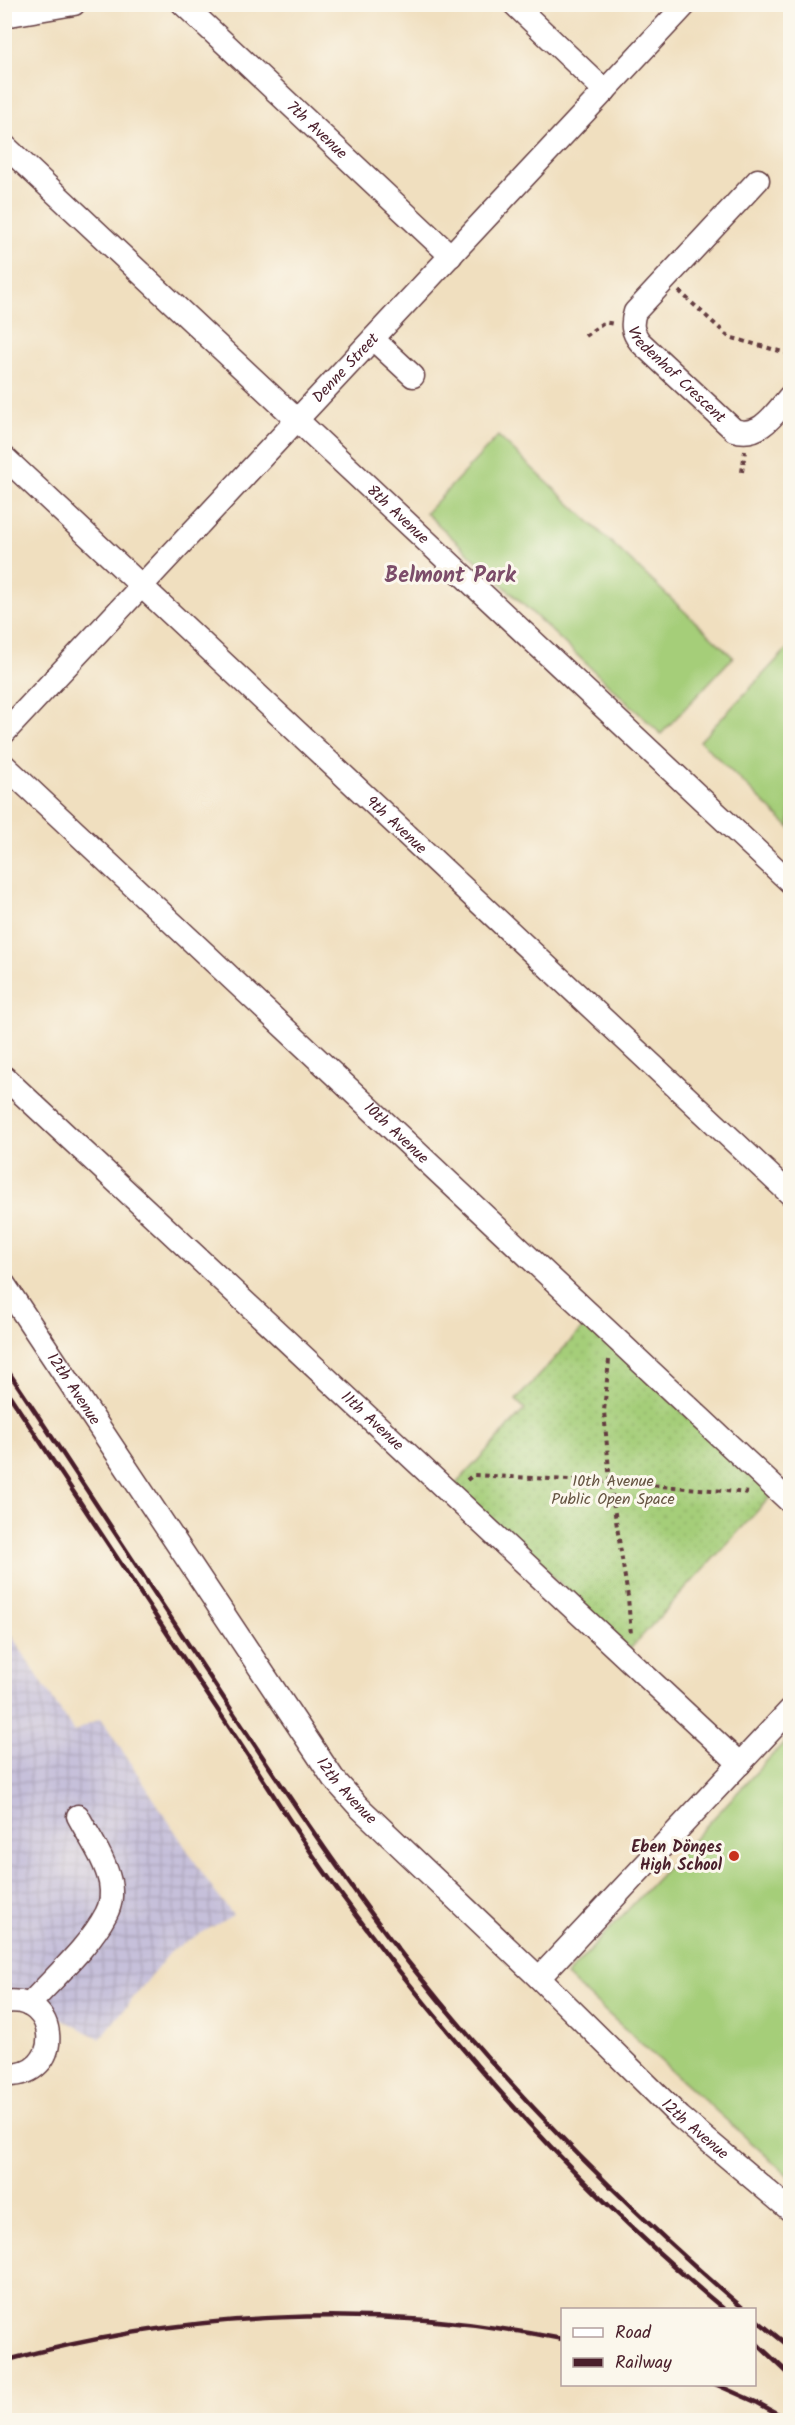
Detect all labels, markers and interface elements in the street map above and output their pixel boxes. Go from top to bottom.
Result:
street label: 7th Avenue [281,95,353,165]
street label: Vredenhof Crescent [621,323,732,430]
street label: Denne Street [306,326,386,409]
street label: 8th Avenue [361,479,435,550]
district label: Belmont Park [384,559,517,594]
street label: 9th Avenue [360,790,433,860]
street label: 10th Avenue [358,1096,435,1170]
street label: 12th Avenue [41,1348,107,1430]
street label: 11th Avenue [335,1385,410,1457]
park label: 10th Avenue Public Open Space [551,1469,675,1512]
street label: 12th Avenue [310,1752,383,1830]
place label: Eben Dönges High School [632,1835,723,1878]
marker: Eben Dönges High School [727,1849,741,1863]
street label: 12th Avenue [655,2093,734,2166]
legend [561,2308,756,2386]
text: Road [615,2319,652,2348]
text: Railway [615,2349,672,2378]

